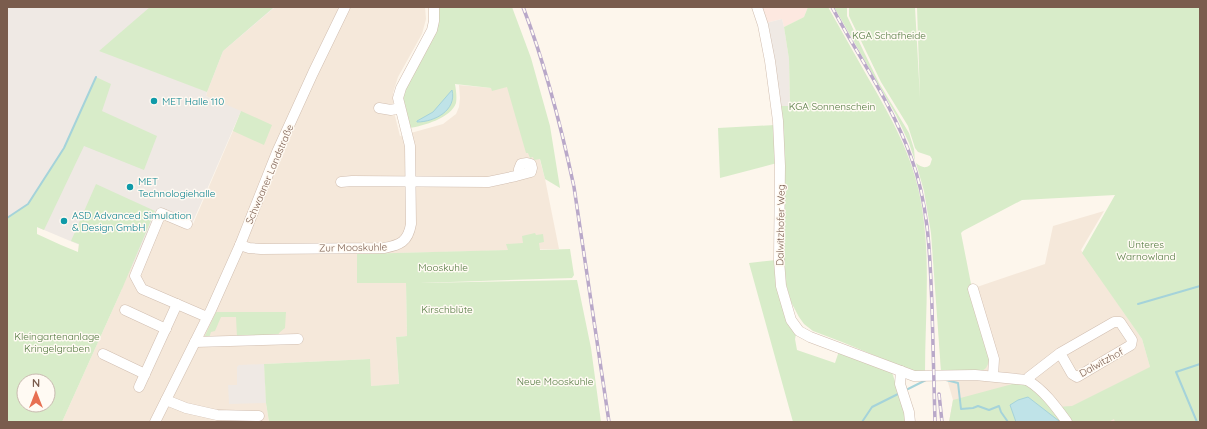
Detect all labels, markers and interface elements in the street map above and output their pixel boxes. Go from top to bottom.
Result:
park label: KGA Schafheide [852,29,926,42]
place label: MET Halle 110 [162,95,224,108]
marker: MET Halle 110 [149,96,159,106]
park label: KGA Sonnenschein [789,100,875,113]
street label: Schwaaner Landstraße [243,122,296,226]
place label: MET Technologiehalle [138,175,216,200]
marker: MET Technologiehalle [125,182,135,192]
street label: Dalwitzhofer Weg [773,184,788,266]
place label: ASD Advanced Simulation & Design GmbH [72,209,192,234]
marker: ASD Advanced Simulation & Design GmbH [59,216,69,226]
park label: Unteres Warnowland [1116,238,1176,263]
street label: Zur Mooskuhle [319,240,388,255]
park label: Mooskuhle [418,261,468,274]
park label: Kirschblüte [421,303,473,316]
park label: Kleingartenanlage Kringelgraben [14,330,100,355]
street label: Dalwitzhof [1077,345,1126,380]
north arrow [16,373,56,413]
park label: Neue Mooskuhle [517,375,594,388]
text: N [32,376,40,390]

